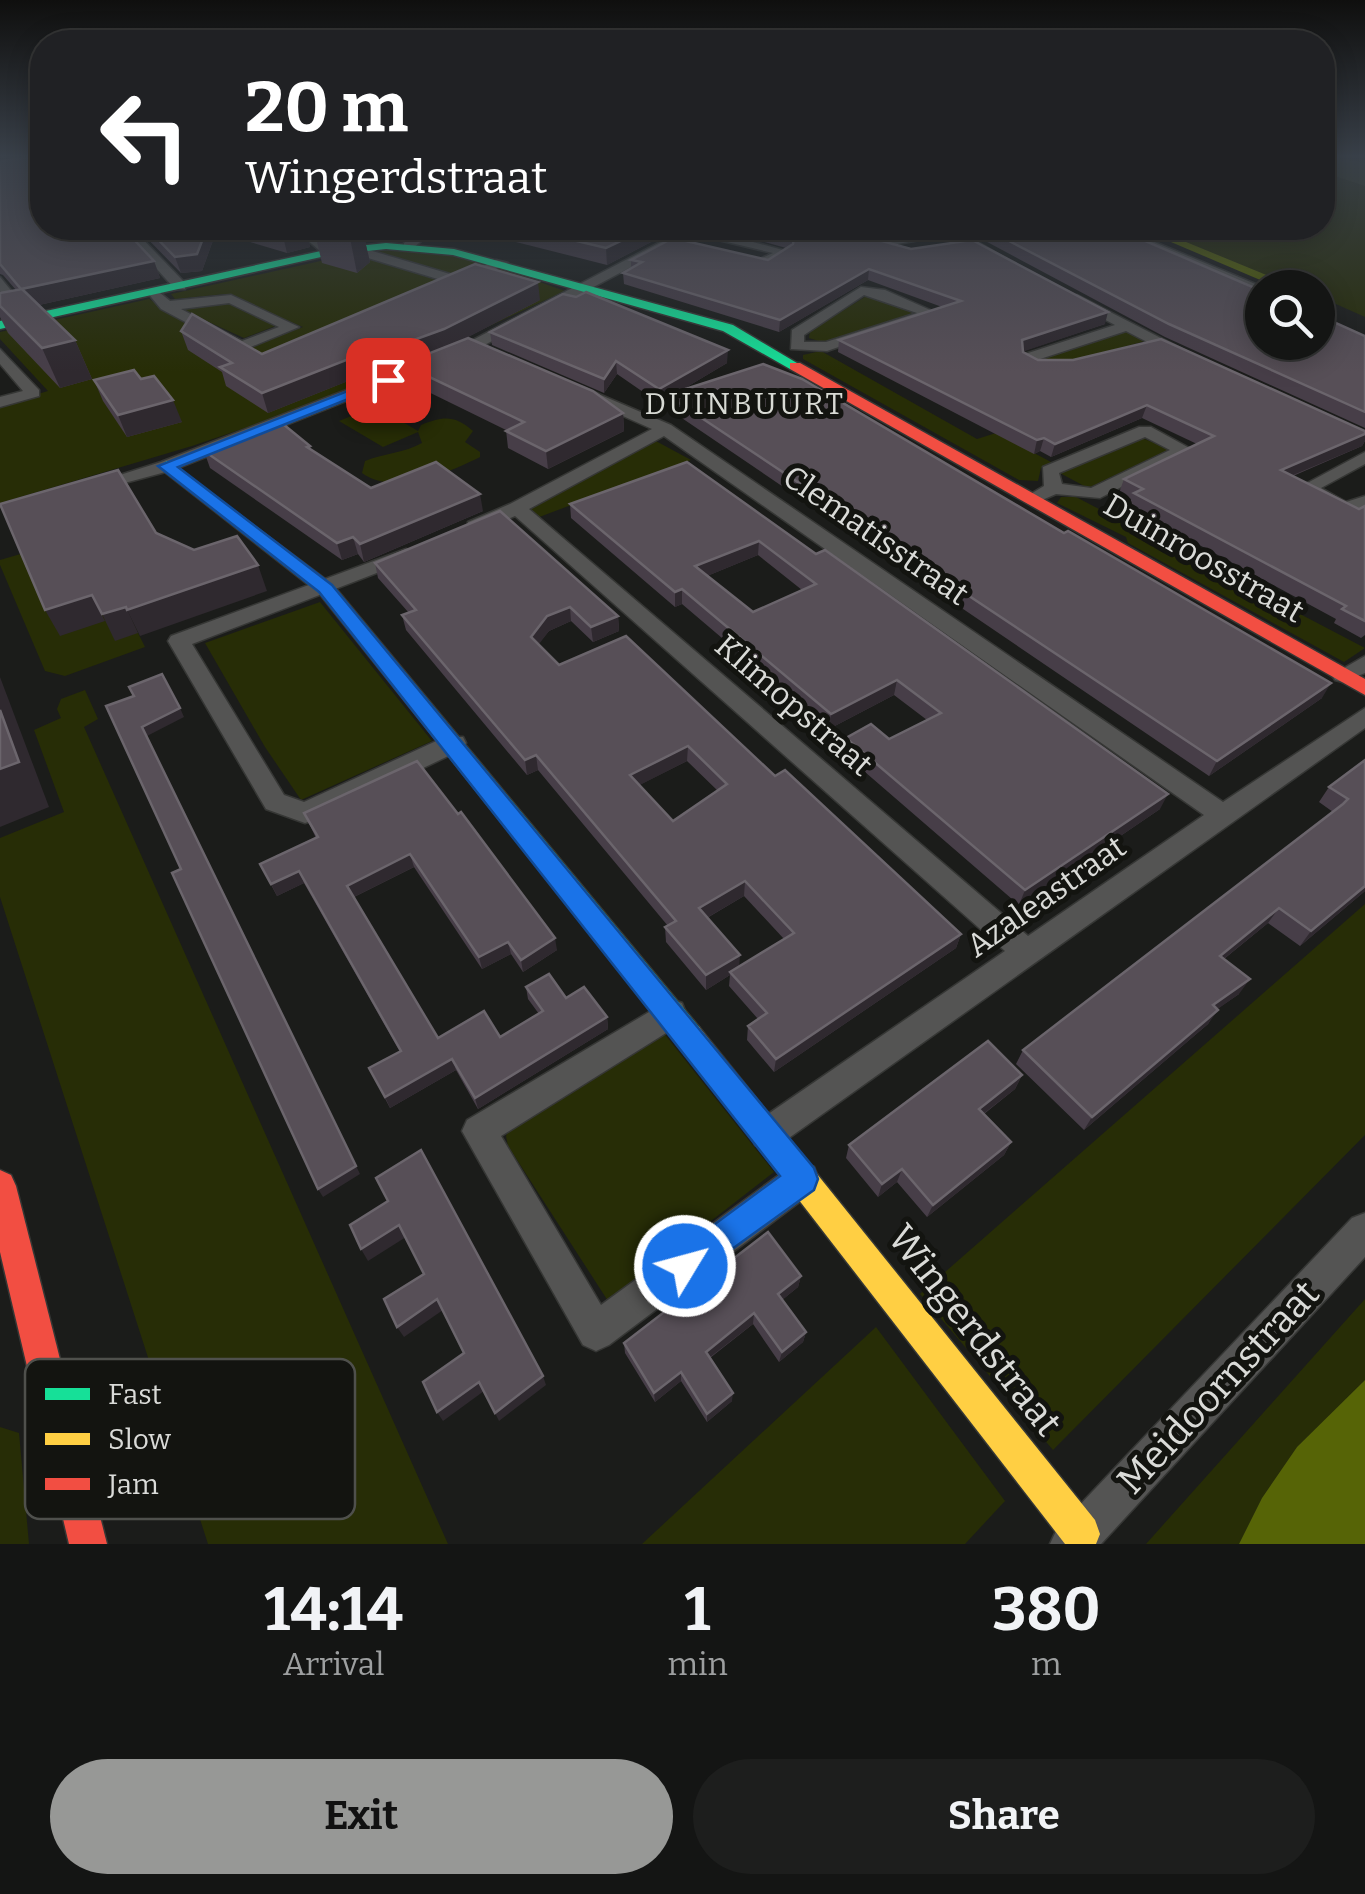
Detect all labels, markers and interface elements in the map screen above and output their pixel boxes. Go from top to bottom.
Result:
text: 20 m [245,66,408,150]
icon: left [80,70,210,200]
text: Wingerdstraat [245,151,547,205]
map controls [1245,270,1335,360]
button: search [1245,270,1335,360]
pin [346,338,431,423]
icon: arrive [361,353,416,408]
district label: DUINBUURT [644,386,846,422]
street label: Clematisstraat [776,457,976,613]
street label: Duinroosstraat [1097,485,1311,631]
street label: Klimopstraat [708,626,881,784]
street label: Azaleastraat [959,827,1133,965]
position arrow [633,1214,737,1318]
street label: Wingerdstraat [878,1215,1072,1445]
street label: Meidoornstraat [1107,1271,1329,1503]
legend [25,1359,355,1519]
text: Fast [108,1378,162,1411]
text: Slow [108,1423,171,1456]
text: Jam [107,1468,159,1501]
text: 14:14 [264,1574,403,1646]
text: 1 [685,1574,711,1646]
text: 380 [992,1574,1101,1646]
text: Arrival [283,1645,384,1683]
text: min [667,1645,728,1683]
text: m [1031,1645,1062,1683]
button: Exit [50,1759,673,1874]
button: Share [693,1759,1315,1874]

